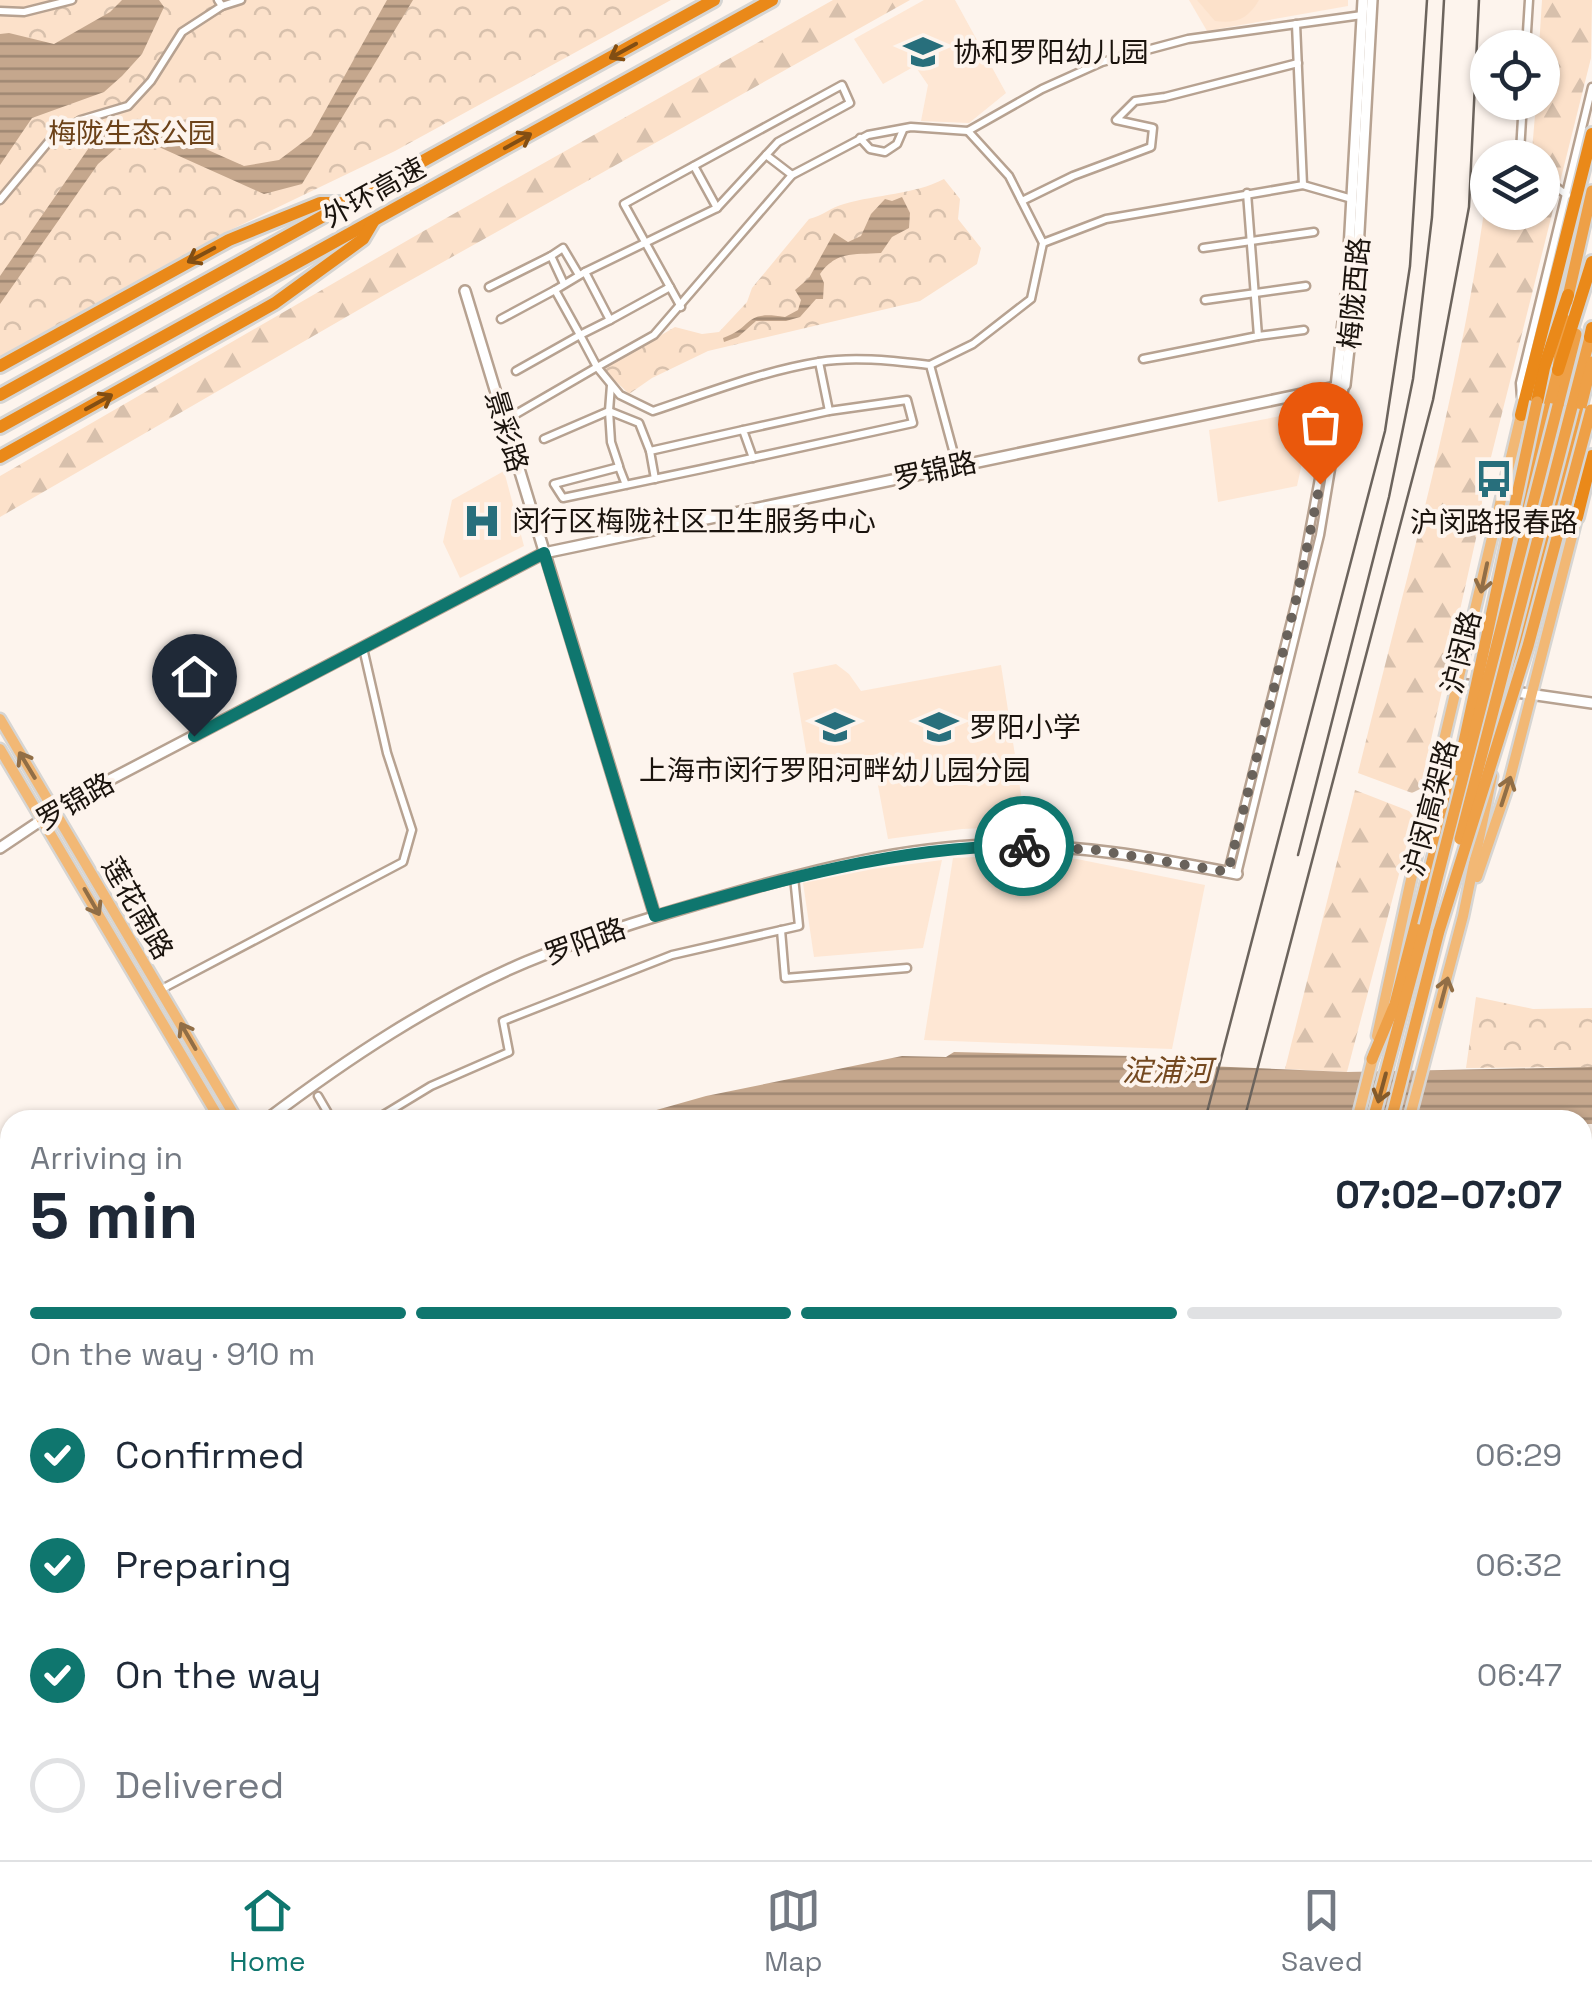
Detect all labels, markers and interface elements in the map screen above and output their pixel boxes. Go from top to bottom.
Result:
map controls [1470,30,1560,230]
button: locate [1470,30,1560,120]
school or university icon: 协和罗阳幼儿园 [902,31,944,73]
place label: 协和罗阳幼儿园 [953,34,1149,70]
one-way arrow [609,41,638,61]
park label: 梅陇生态公园 [48,115,216,151]
one-way arrow [503,130,532,150]
button: layers [1470,140,1560,230]
street label: 外环高速 [316,149,432,235]
street label: 梅陇西路 [1331,236,1377,350]
one-way arrow [186,245,216,265]
pin [1278,382,1363,485]
street label: 景彩路 [478,386,536,476]
one-way arrow [84,391,114,411]
icon: bag [1293,397,1348,452]
street label: 罗锦路 [890,444,980,496]
bus stop icon: 沪闵路报春路 [1473,458,1515,500]
hospital icon: 闵行区梅陇社区卫生服务中心 [461,500,503,542]
place label: 闵行区梅陇社区卫生服务中心 [512,503,876,539]
place label: 沪闵路报春路 [1410,504,1578,540]
one-way arrow [1473,561,1492,593]
street label: 沪闵路 [1433,607,1489,697]
pin [152,634,237,737]
icon: home [167,649,222,704]
school or university icon: 上海市闵行罗阳河畔幼儿园分园 [814,706,856,748]
school or university icon: 罗阳小学 [918,706,960,748]
place label: 罗阳小学 [969,709,1081,745]
street label: 沪闵高架路 [1394,736,1466,880]
one-way arrow [17,751,37,780]
place label: 上海市闵行罗阳河畔幼儿园分园 [639,752,1031,788]
street label: 罗锦路 [30,764,120,838]
one-way arrow [1499,775,1517,807]
courier [974,796,1074,896]
icon: bike [997,819,1052,874]
street label: 莲花南路 [94,850,182,966]
one-way arrow [82,887,102,916]
street label: 罗阳路 [539,910,631,972]
one-way arrow [1435,977,1454,1008]
one-way arrow [178,1022,198,1051]
water label: 淀浦河 [1122,1051,1217,1090]
one-way arrow [1371,1072,1390,1103]
text: Arriving in [30,1138,183,1178]
text: 07:02–07:07 [1335,1171,1562,1219]
text: 5 min [30,1174,198,1257]
text: On the way · 910 m [30,1334,315,1374]
icon: check [30,1428,85,1483]
text: Confirmed [115,1431,305,1479]
text: 06:29 [1475,1435,1562,1475]
icon: check [30,1538,85,1593]
text: Preparing [115,1541,292,1589]
text: 06:32 [1475,1545,1562,1585]
icon: check [30,1648,85,1703]
text: On the way [115,1651,321,1699]
text: 06:47 [1477,1655,1562,1695]
text: Delivered [115,1761,284,1809]
tab: Home [229,1883,306,1979]
tab: Map [764,1883,823,1979]
tab: Saved [1281,1883,1363,1979]

